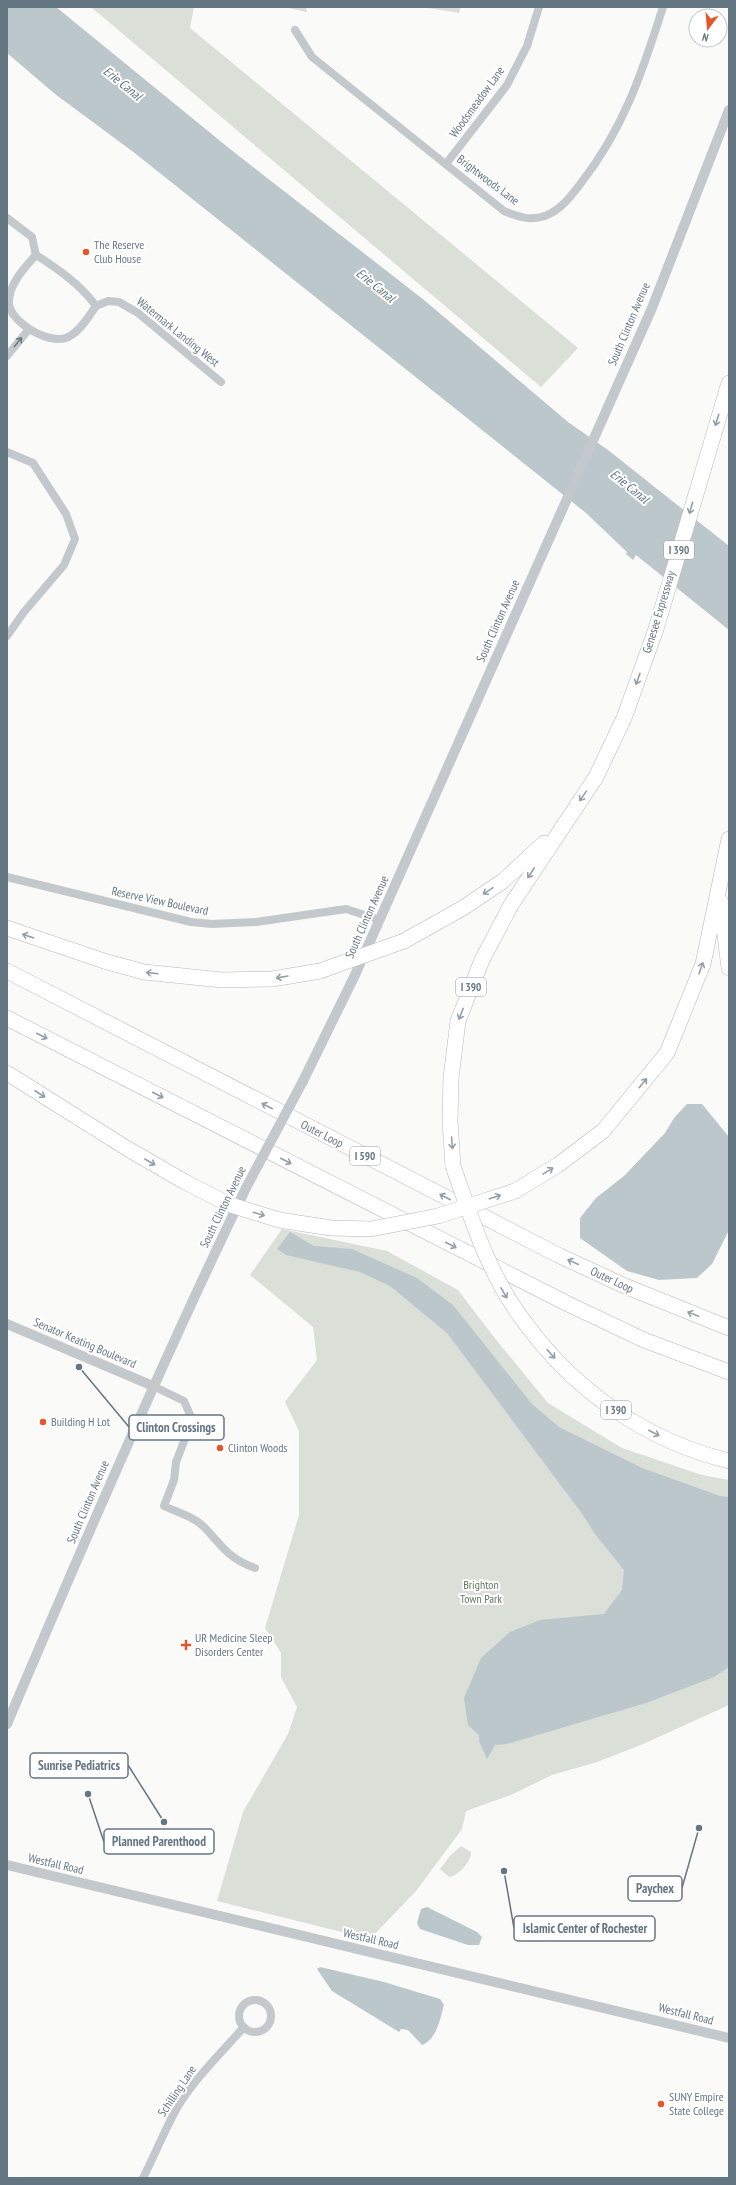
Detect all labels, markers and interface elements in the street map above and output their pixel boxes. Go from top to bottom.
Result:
north arrow [688,8,728,48]
text: N [700,30,710,45]
water label: Erie Canal [100,63,147,105]
street label: Woodsmeadow Lane [446,63,507,140]
street label: Brightwoods Lane [454,151,523,208]
place label: The Reserve Club House [94,237,144,266]
marker: The Reserve Club House [81,247,91,257]
water label: Erie Canal [353,265,400,307]
street label: South Clinton Avenue [604,280,653,368]
street label: Watermark Landing West [134,294,223,370]
one-way arrow [14,337,22,348]
one-way arrow [713,413,721,425]
water label: Erie Canal [607,466,654,508]
one-way arrow [687,501,694,514]
road number: I 390 [664,541,694,559]
street label: Genesee Expressway [639,568,678,655]
street label: South Clinton Avenue [473,577,523,665]
one-way arrow [634,672,641,685]
one-way arrow [579,790,587,801]
one-way arrow [527,867,535,879]
street label: South Clinton Avenue [342,873,392,961]
street label: Reserve View Boulevard [110,883,210,918]
one-way arrow [483,887,494,895]
one-way arrow [23,931,35,939]
one-way arrow [698,963,706,975]
one-way arrow [146,969,159,977]
one-way arrow [276,973,289,981]
road number: I 390 [456,978,486,996]
one-way arrow [456,1008,464,1020]
one-way arrow [36,1033,48,1040]
one-way arrow [639,1078,647,1089]
one-way arrow [34,1090,45,1098]
one-way arrow [151,1092,163,1099]
one-way arrow [261,1102,273,1109]
street label: Outer Loop [298,1116,346,1151]
one-way arrow [448,1136,455,1149]
road number: I 590 [350,1147,380,1165]
one-way arrow [280,1157,292,1165]
one-way arrow [144,1159,156,1167]
street label: South Clinton Avenue [196,1163,249,1250]
one-way arrow [542,1166,554,1174]
one-way arrow [439,1193,451,1200]
one-way arrow [488,1193,501,1200]
one-way arrow [252,1211,265,1218]
one-way arrow [445,1242,457,1249]
one-way arrow [568,1258,580,1265]
street label: Outer Loop [588,1263,636,1296]
one-way arrow [501,1286,508,1298]
one-way arrow [687,1309,699,1317]
street label: Senator Keating Boulevard [32,1314,139,1371]
one-way arrow [546,1349,555,1359]
road number: I 390 [601,1401,631,1419]
place label: Building H Lot [51,1414,111,1429]
callout: Clinton Crossings [129,1415,224,1440]
marker: Building H Lot [38,1417,48,1427]
text: Clinton Crossings [136,1419,216,1436]
one-way arrow [647,1430,659,1437]
place label: Clinton Woods [228,1440,287,1455]
marker: Clinton Woods [215,1443,225,1453]
street label: South Clinton Avenue [63,1458,112,1546]
park label: Brighton Town Park [460,1577,502,1606]
place label: UR Medicine Sleep Disorders Center [195,1630,273,1659]
marker: UR Medicine Sleep Disorders Center [180,1639,192,1651]
callout: Sunrise Pediatrics [30,1753,128,1778]
text: Sunrise Pediatrics [38,1757,120,1774]
callout: Planned Parenthood [104,1829,214,1854]
text: Planned Parenthood [112,1833,206,1850]
street label: Westfall Road [27,1850,85,1877]
callout: Paychex [628,1876,682,1901]
text: Paychex [636,1880,674,1897]
callout: Islamic Center of Rochester [514,1916,655,1941]
text: Islamic Center of Rochester [523,1920,647,1937]
street label: Westfall Road [342,1925,400,1952]
street label: Westfall Road [657,1999,715,2028]
street label: Schilling Lane [154,2062,199,2119]
place label: SUNY Empire State College [669,2089,724,2118]
marker: SUNY Empire State College [656,2099,666,2109]

